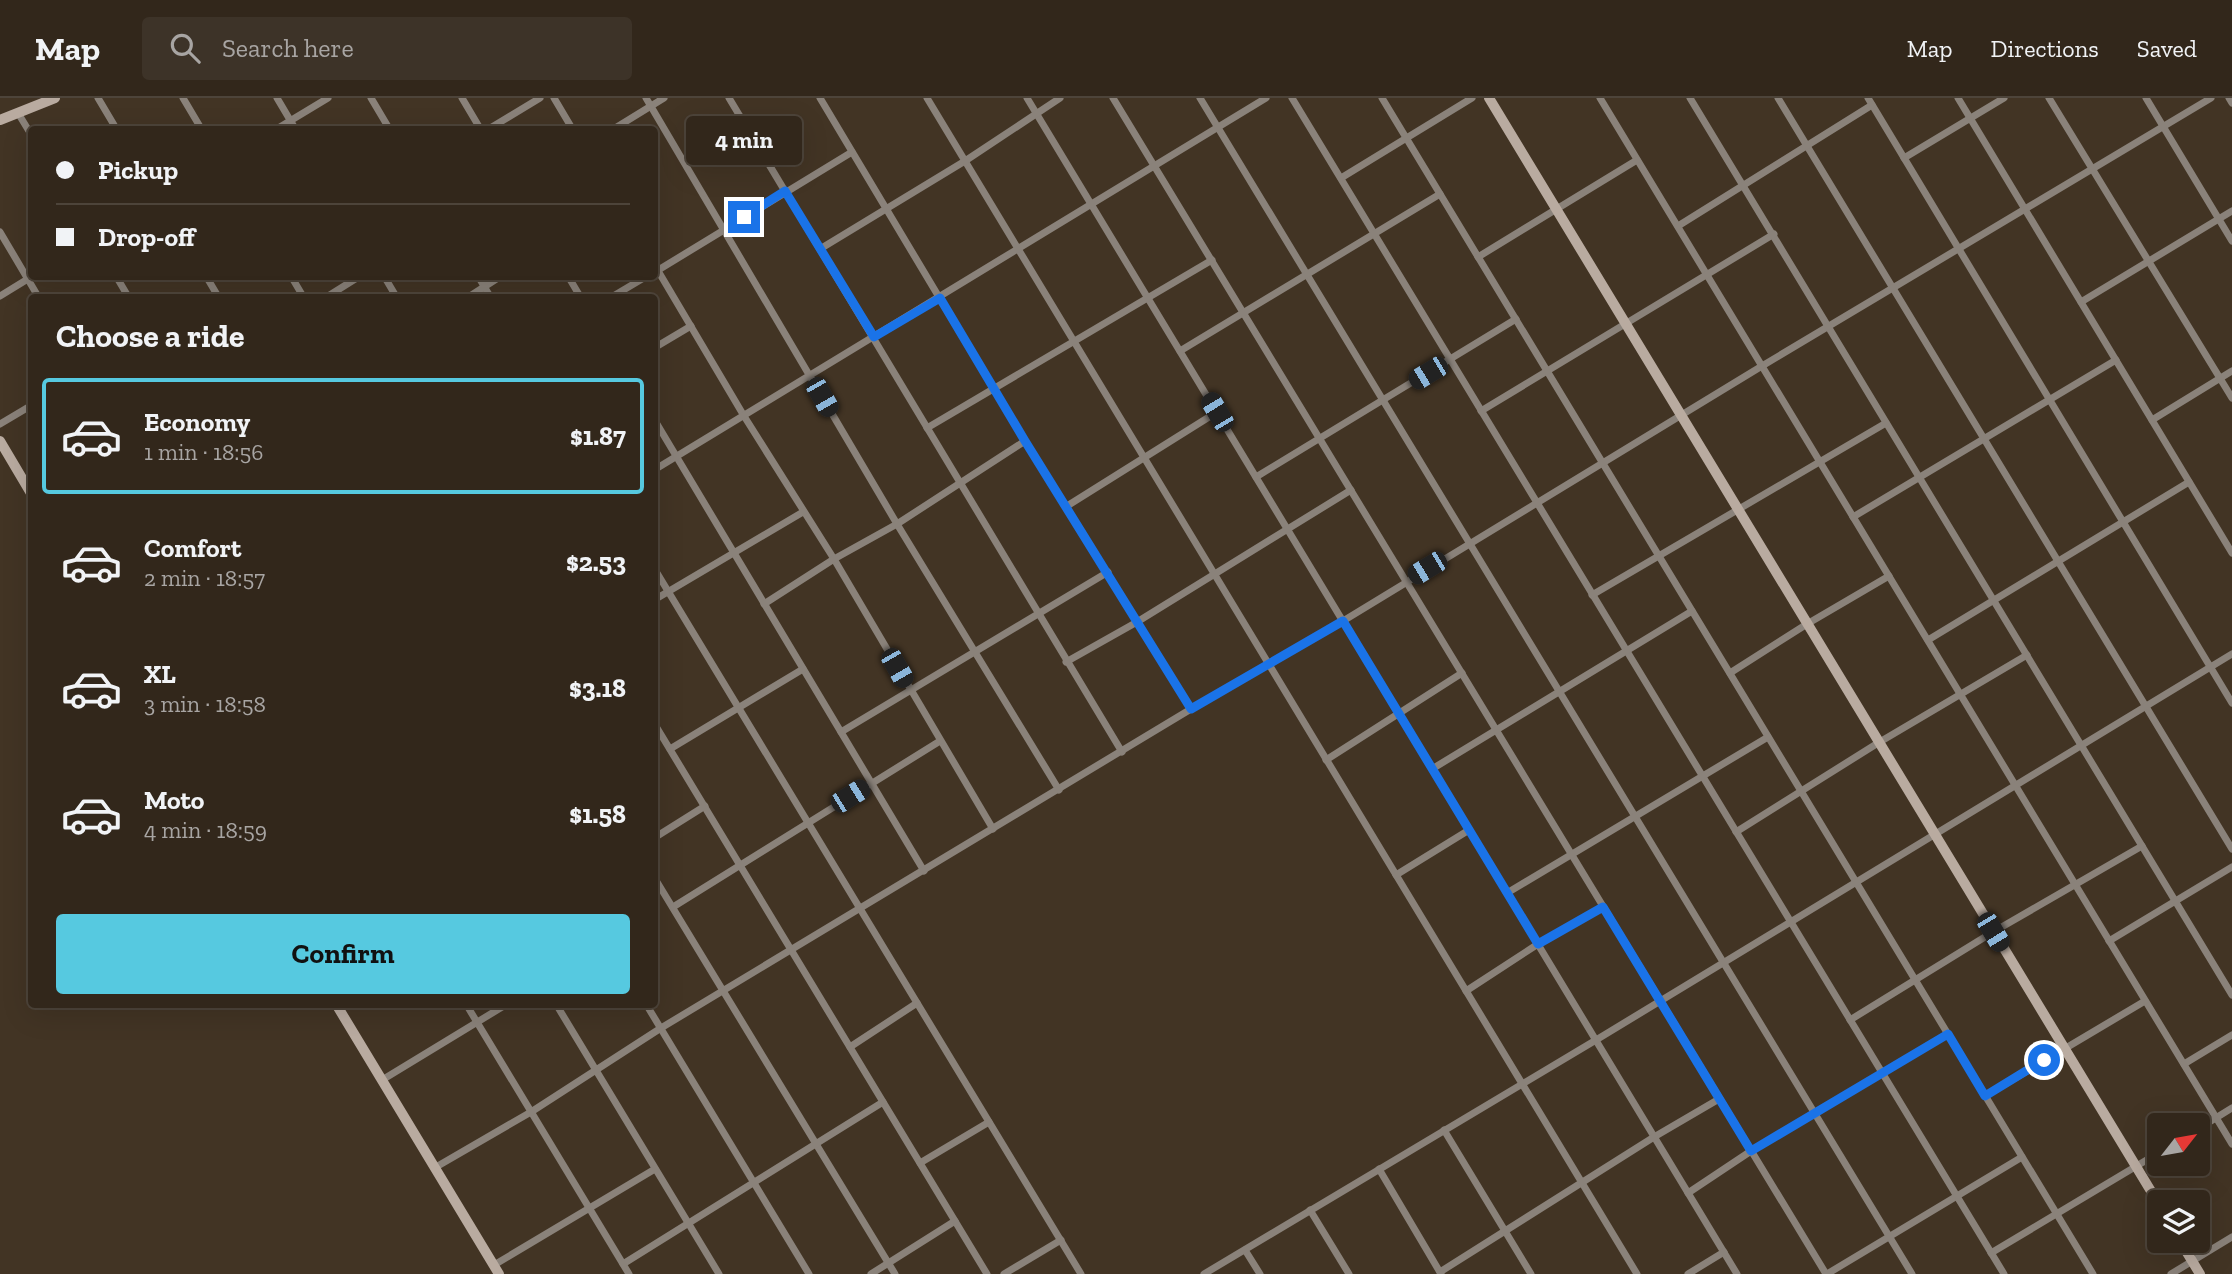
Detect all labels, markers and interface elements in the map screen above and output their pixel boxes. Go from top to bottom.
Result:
search box [142,17,632,80]
text: Map [35,29,100,68]
icon: search [166,29,204,67]
text: Search here [222,32,354,64]
text: Map [1907,34,1953,63]
text: Directions [1991,34,2099,63]
text: Saved [2137,34,2197,63]
callout: 4 min [686,116,802,164]
text: 4 min [715,126,773,154]
text: Pickup [98,154,178,186]
route end [728,201,760,233]
text: Drop-off [98,221,195,253]
text: Choose a ride [56,317,244,355]
car [1405,353,1452,393]
car [803,374,842,420]
car [1198,389,1237,435]
icon: car [60,405,123,468]
text: Economy [144,406,250,438]
text: $1.87 [570,420,626,452]
text: 1 min · 18:56 [144,438,263,466]
icon: car [60,531,123,594]
text: Comfort [144,532,241,564]
text: $2.53 [566,546,626,578]
car [1404,548,1451,588]
text: 2 min · 18:57 [144,564,265,592]
car [878,645,917,691]
icon: car [60,657,123,720]
text: XL [144,658,176,690]
text: $3.18 [569,672,626,704]
text: 3 min · 18:58 [144,690,266,718]
car [827,776,874,816]
icon: car [60,783,123,846]
text: Moto [144,784,204,816]
text: $1.58 [569,798,626,830]
text: 4 min · 18:59 [144,816,267,844]
car [1974,909,2013,955]
button: Confirm [56,914,630,994]
route start [2028,1044,2060,1076]
north arrow [2147,1113,2210,1176]
map controls [2147,1113,2210,1253]
button: layers [2147,1190,2210,1253]

